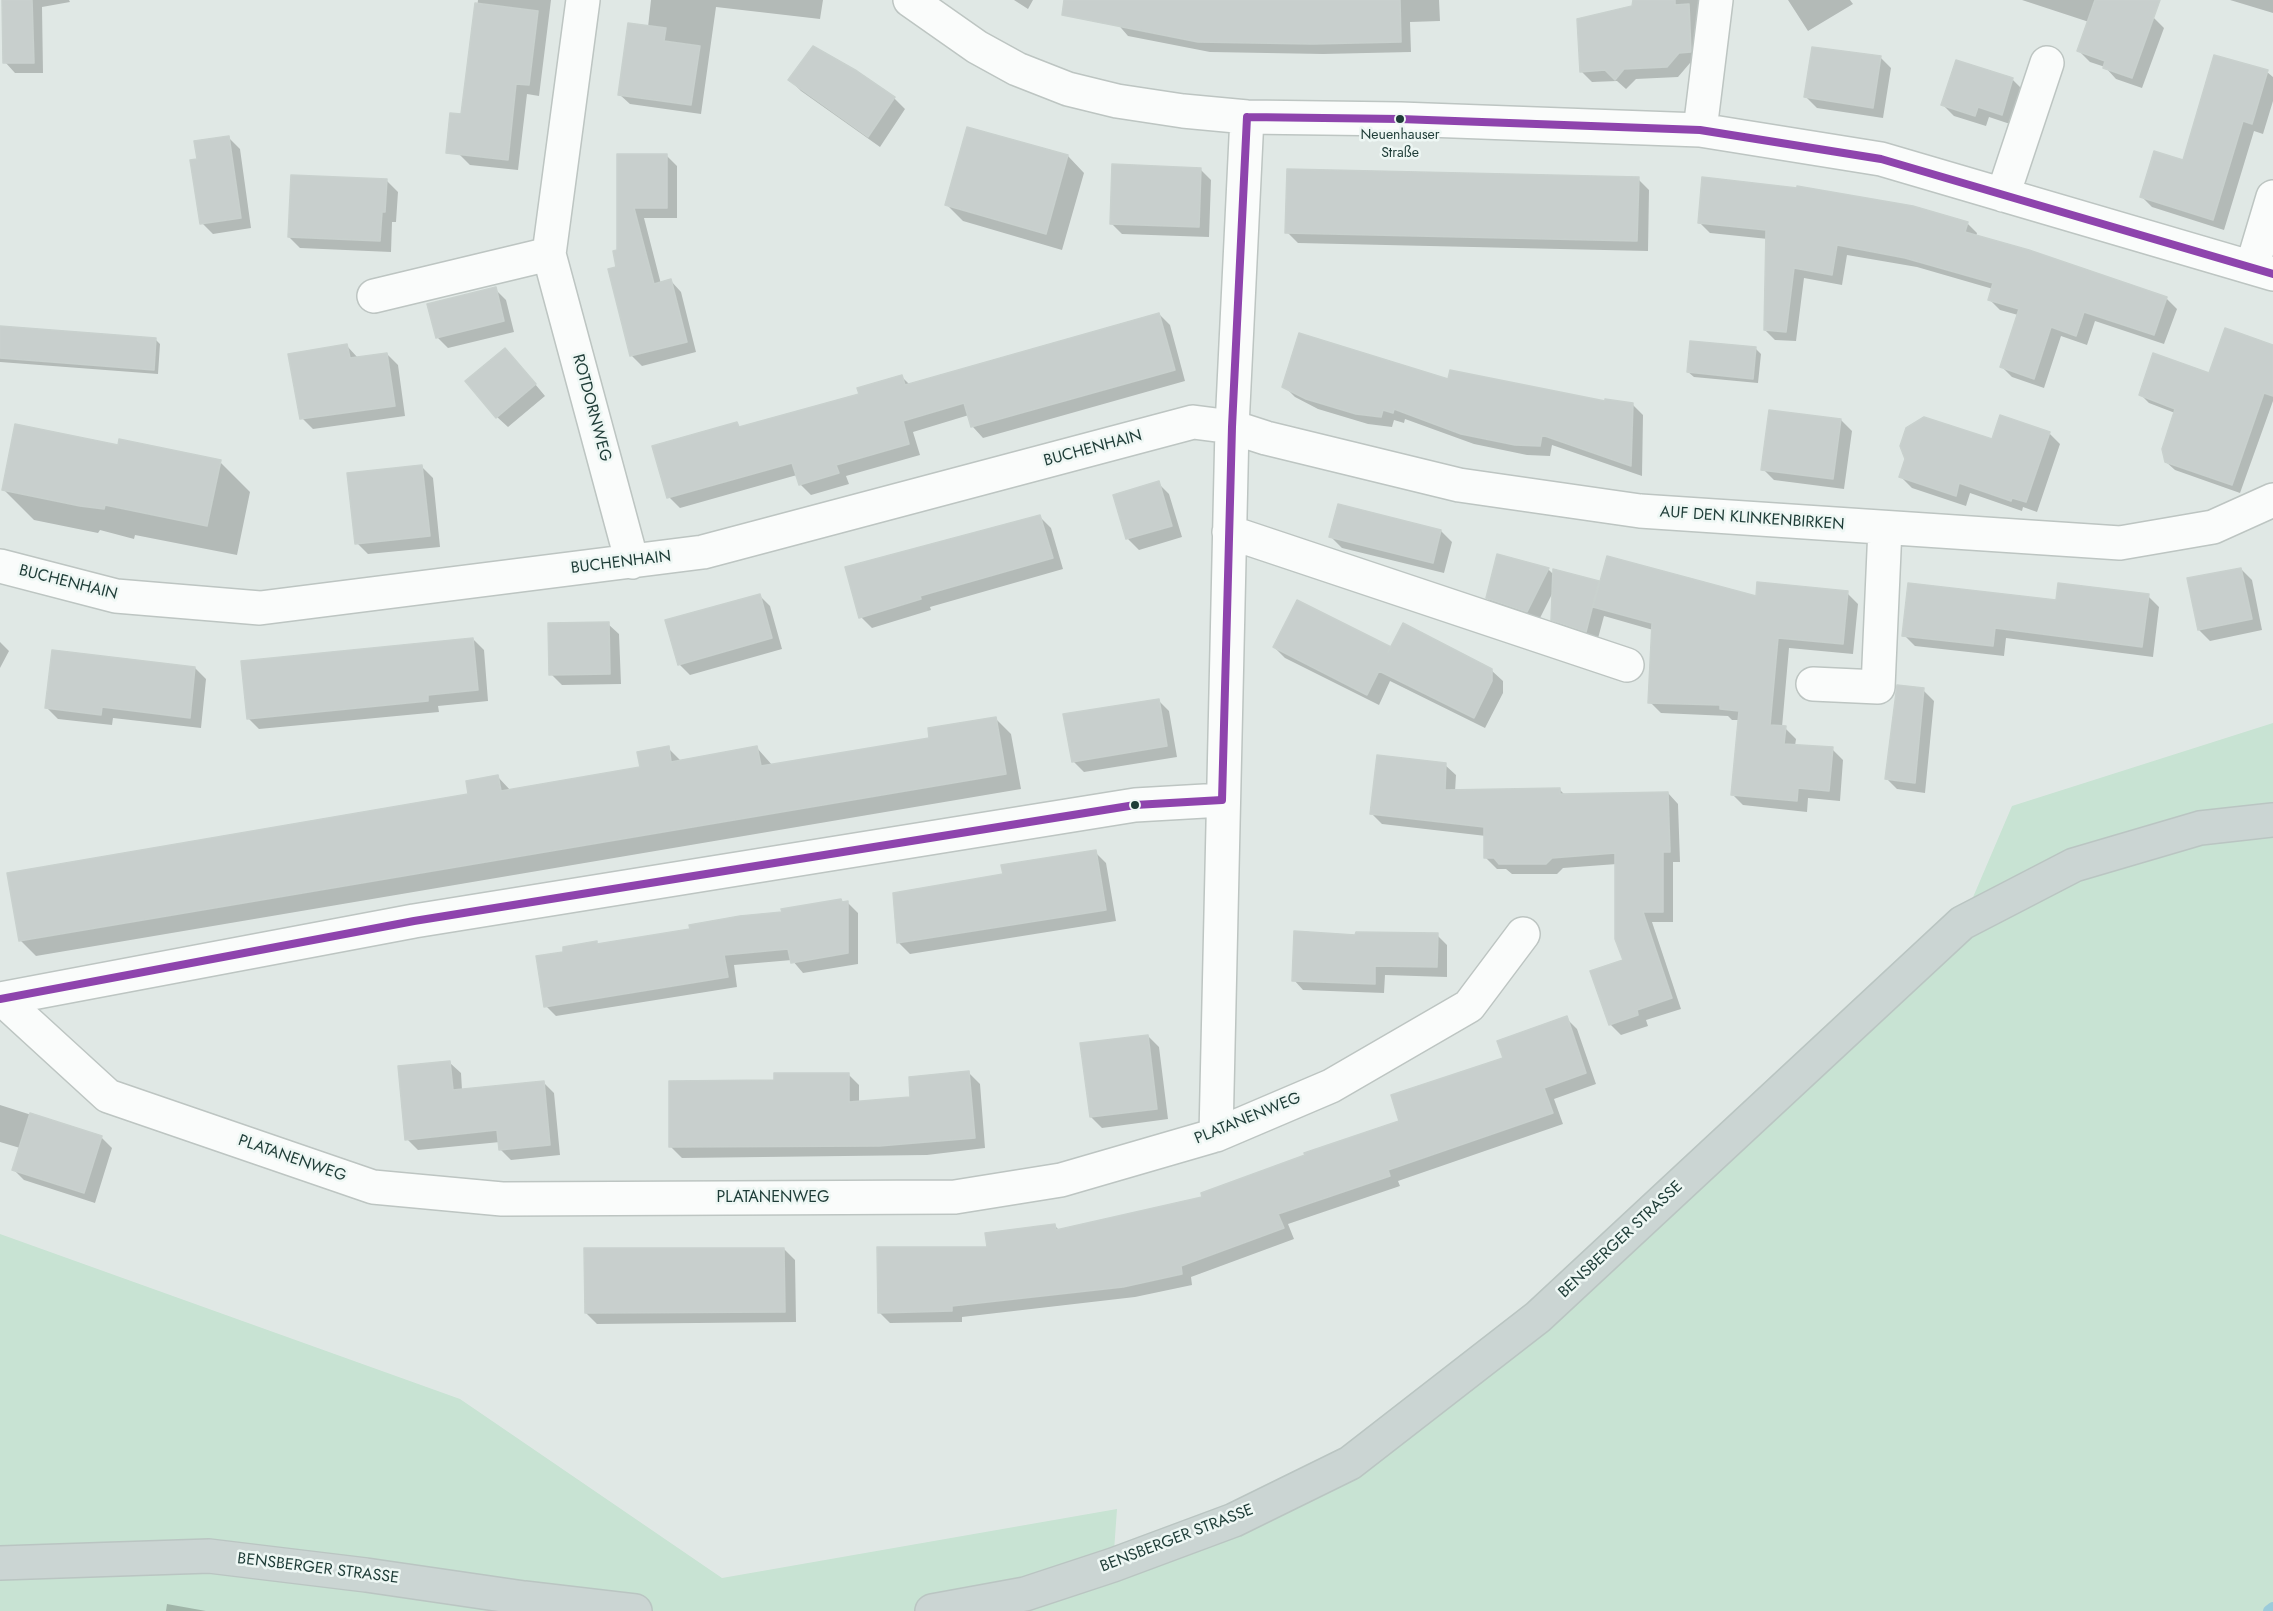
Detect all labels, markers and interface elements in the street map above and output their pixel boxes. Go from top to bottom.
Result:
marker: Neuenhauser Straße [1394,113,1406,125]
place label: Neuenhauser Straße [1360,128,1440,160]
street label: ROTDORNWEG [567,352,615,464]
street label: BUCHENHAIN [1042,427,1144,471]
street label: AUF DEN KLINKENBIRKEN [1659,503,1845,535]
street label: BUCHENHAIN [570,547,672,579]
street label: BUCHENHAIN [17,561,119,605]
unlabelled marker [1129,799,1141,811]
street label: PLATANENWEG [1192,1089,1304,1149]
street label: PLATANENWEG [235,1132,349,1186]
street label: BENSBERGER STRASSE [1555,1178,1687,1302]
street label: PLATANENWEG [717,1188,829,1208]
street label: BENSBERGER STRASSE [1098,1501,1256,1577]
street label: BENSBERGER STRASSE [236,1550,400,1588]

